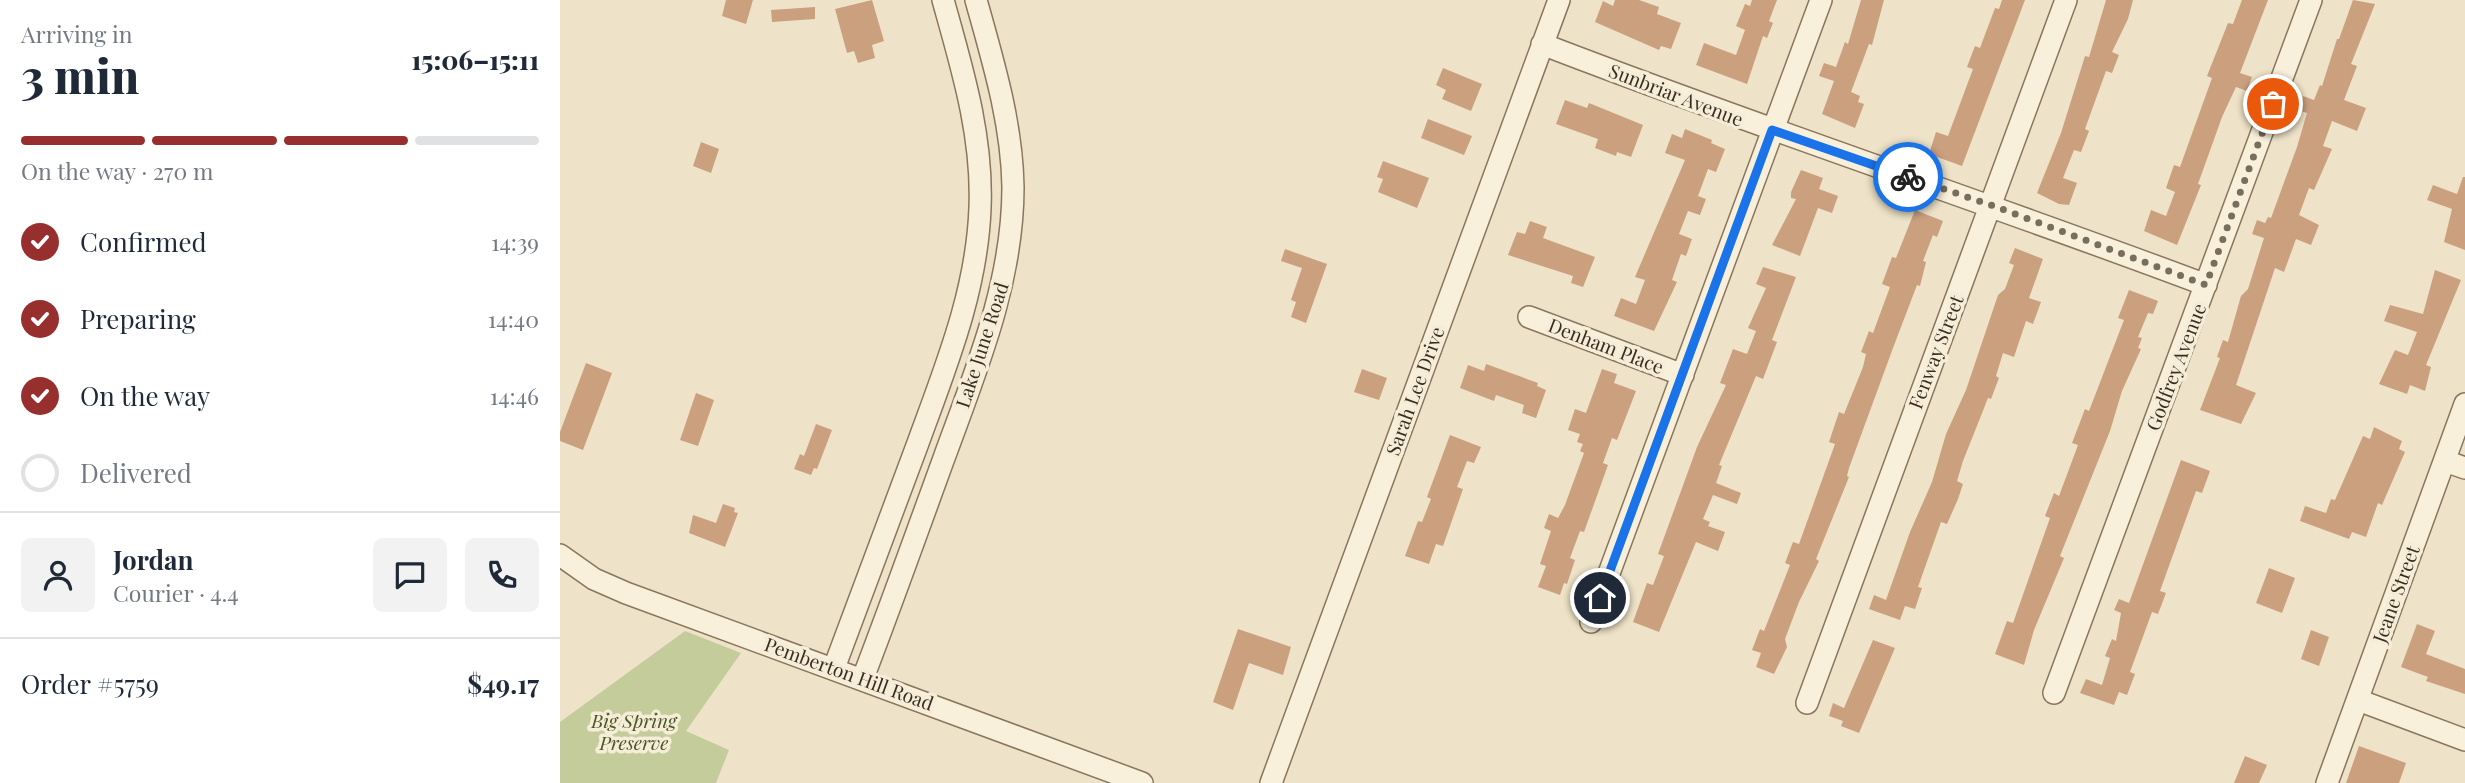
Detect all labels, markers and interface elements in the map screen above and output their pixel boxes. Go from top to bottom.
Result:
text: Arriving in [21,18,133,49]
text: 15:06–15:11 [411,42,539,77]
text: 3 min [21,44,139,106]
street label: Sunbriar Avenue [1606,57,1747,132]
pin [2243,74,2303,134]
icon: bag [2254,85,2292,123]
courier [1873,142,1943,212]
text: On the way · 270 m [21,155,213,186]
icon: bike [1889,158,1927,196]
icon: check [21,223,59,261]
text: Confirmed [80,224,207,259]
text: 14:39 [491,226,539,257]
street label: Lake June Road [948,278,1014,411]
street label: Fenway Street [1901,291,1969,412]
street label: Godfrey Avenue [2139,299,2211,434]
icon: check [21,300,59,338]
text: Preparing [80,301,196,336]
text: 14:40 [488,303,539,334]
street label: Denham Place [1545,311,1668,379]
street label: Sarah Lee Drive [1379,323,1449,459]
icon: check [21,377,59,415]
text: On the way [80,378,210,413]
text: 14:46 [490,380,539,411]
text: Delivered [80,455,192,490]
button: person [21,538,95,612]
button: chat [373,538,447,612]
button: phone [465,538,539,612]
street label: Jeane Street [2365,541,2425,647]
text: Jordan [113,542,193,577]
pin [1570,568,1630,628]
text: Courier · 4.4 [113,577,239,608]
icon: home [1581,579,1619,617]
street label: Pemberton Hill Road [761,630,937,716]
text: Order #5759 [21,666,159,701]
text: $49.17 [467,666,539,701]
park label: Big Spring Preserve [590,707,678,755]

